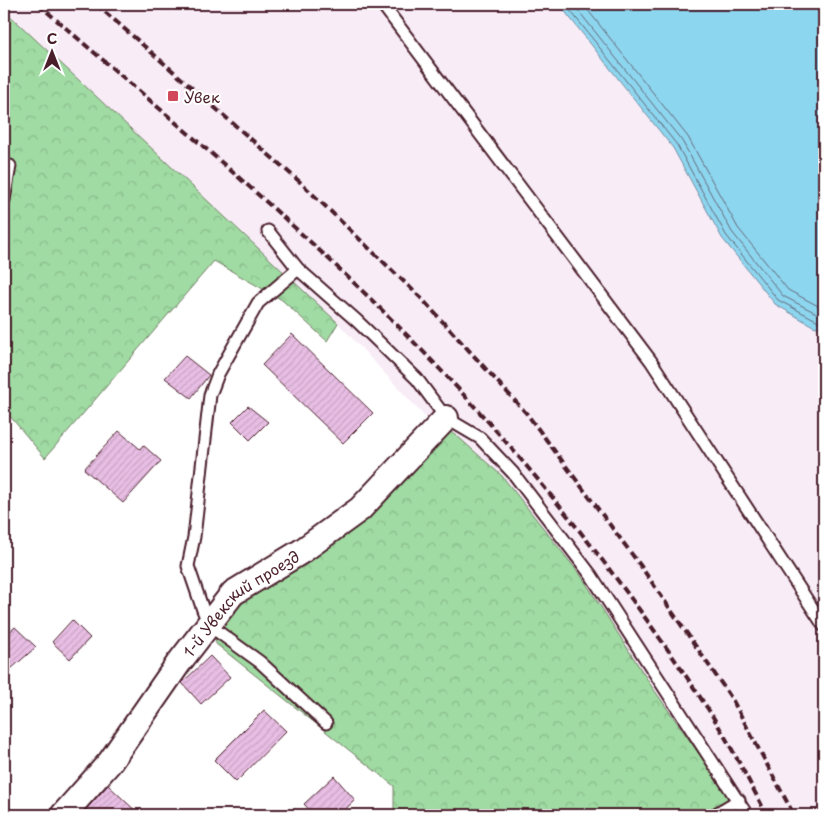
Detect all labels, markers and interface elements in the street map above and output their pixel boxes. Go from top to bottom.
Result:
north arrow [28,28,78,78]
text: С [47,28,57,49]
place label: Увек [184,85,220,108]
marker: Увек [166,89,180,103]
street label: 1-й Увекский проезд [177,544,303,661]

